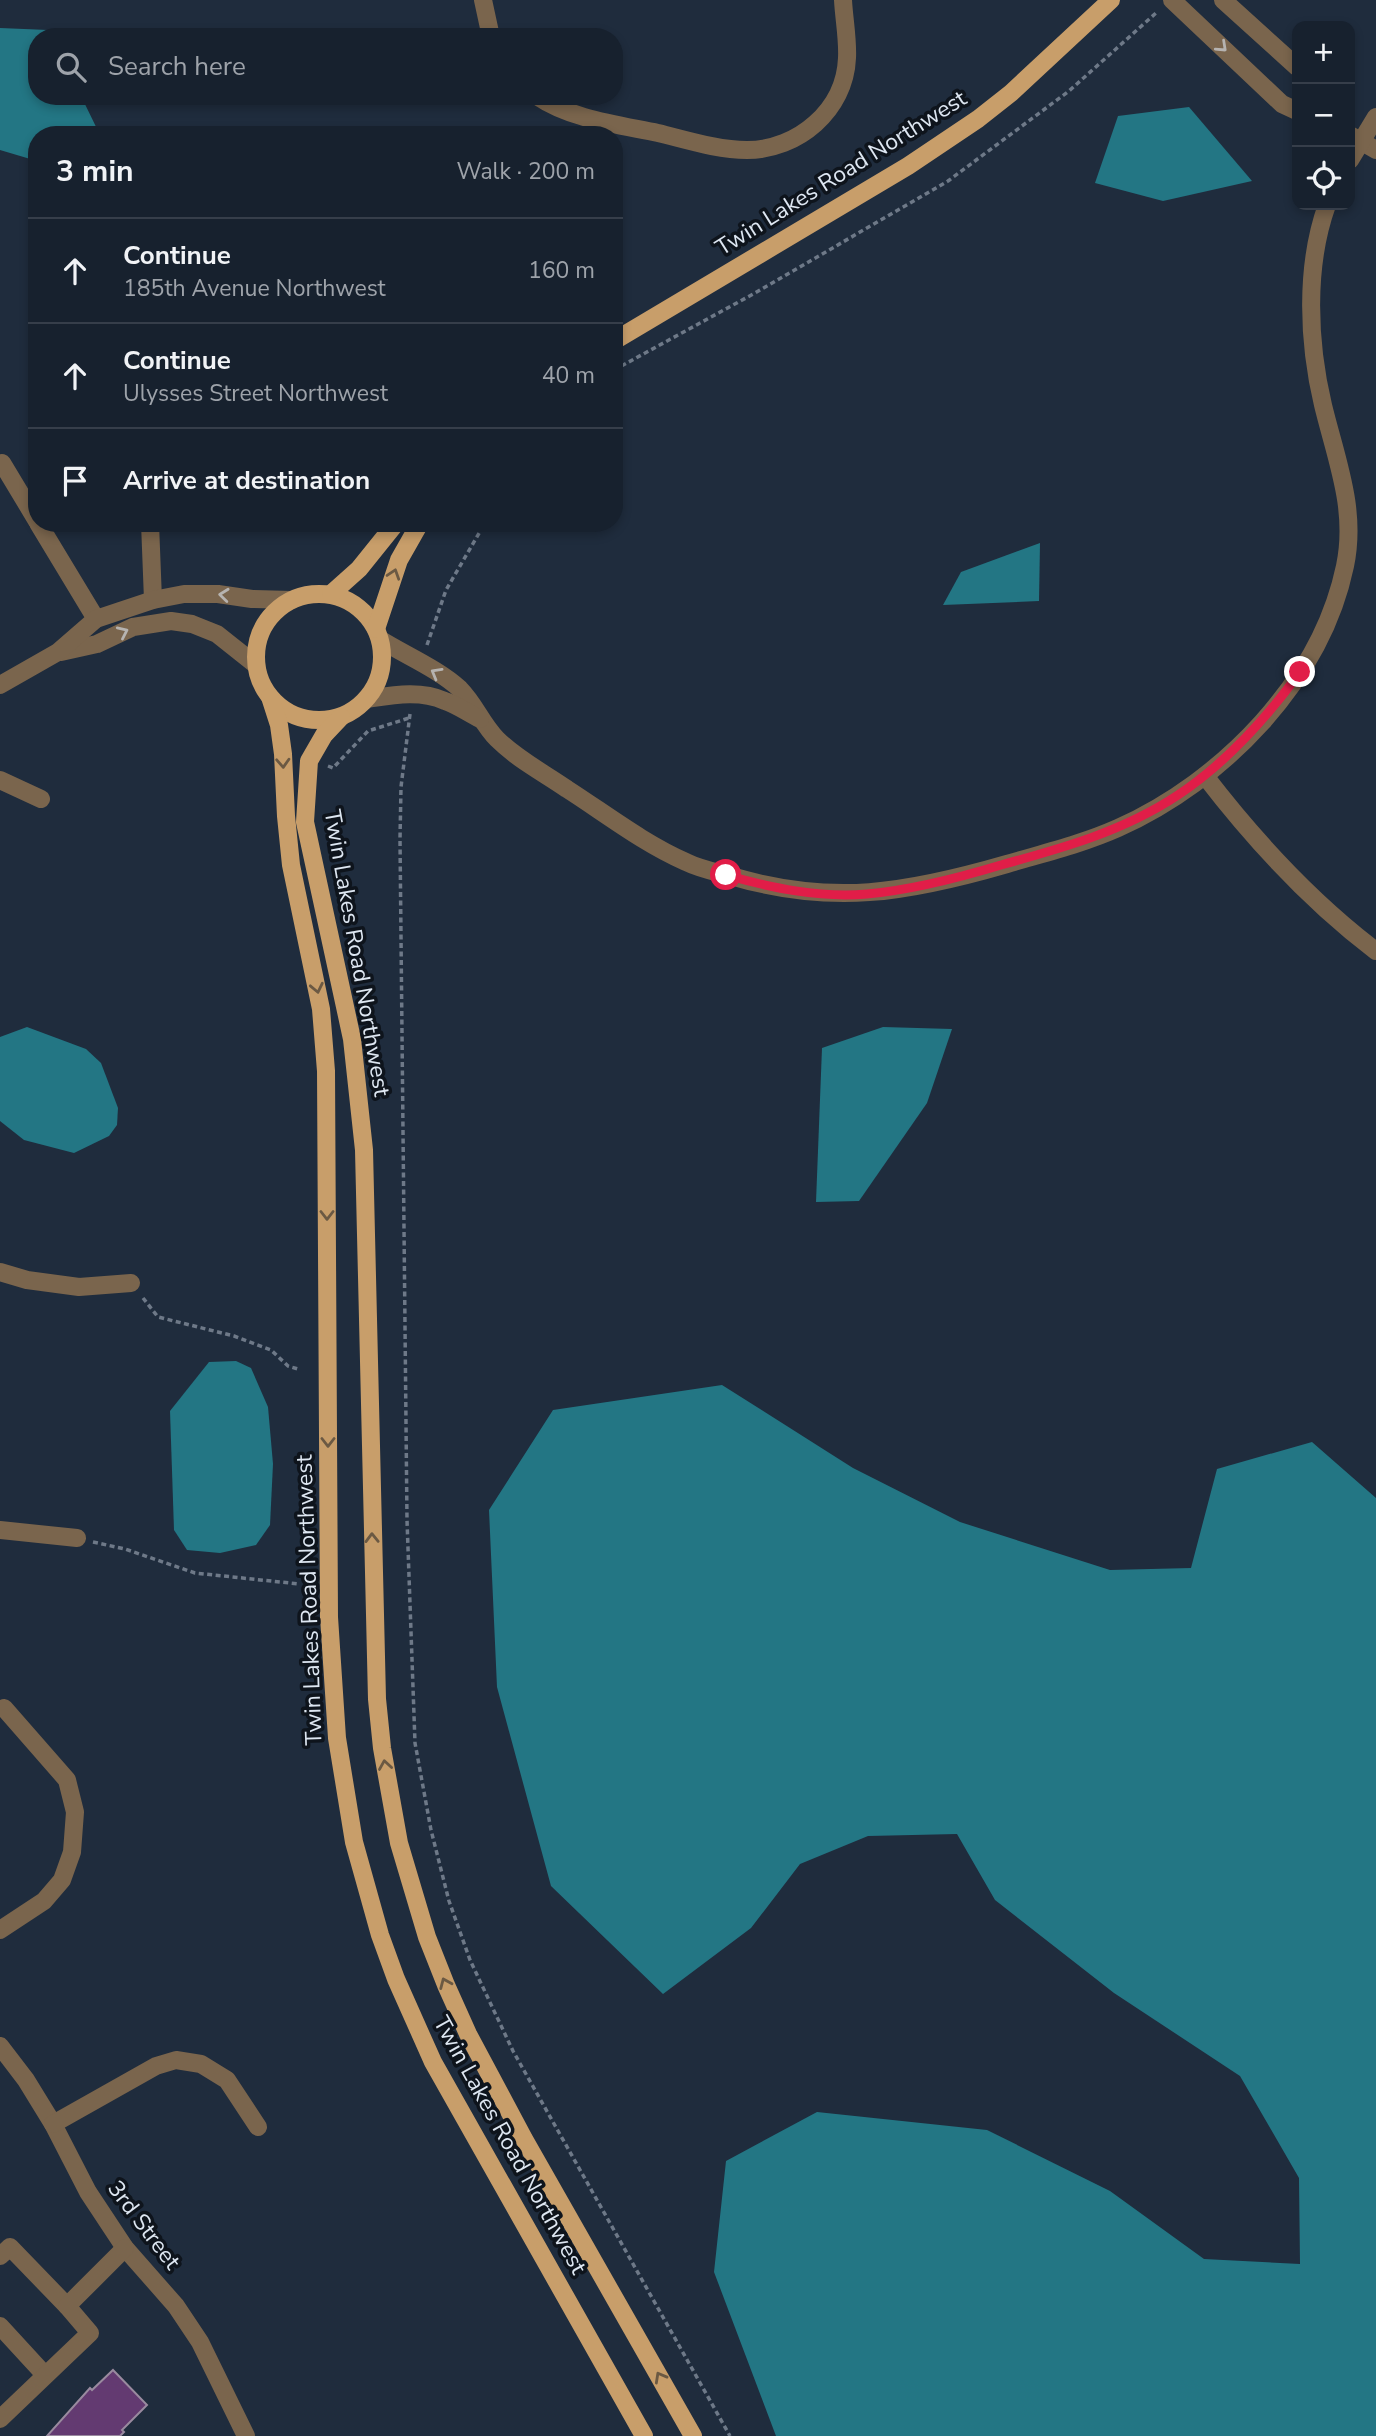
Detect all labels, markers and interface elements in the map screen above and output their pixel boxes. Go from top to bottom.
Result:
map controls [1292,21,1355,210]
button: + [1292,21,1355,84]
search box [28,28,623,105]
one-way arrow [1213,38,1226,51]
icon: search [52,48,90,86]
text: Search here [108,49,246,84]
street label: Twin Lakes Road Northwest [710,82,973,263]
button: − [1292,84,1355,147]
button: locate [1292,147,1355,210]
text: 3 min [56,151,134,192]
text: Walk · 200 m [456,156,595,187]
text: Continue [123,238,231,273]
icon: ahead [56,252,94,290]
text: 160 m [528,255,595,286]
text: 185th Avenue Northwest [123,273,386,304]
text: Continue [123,343,231,378]
icon: ahead [56,357,94,395]
text: 40 m [542,360,595,391]
text: Ulysses Street Northwest [123,378,388,409]
icon: arrive [56,462,94,500]
text: Arrive at destination [123,463,370,498]
one-way arrow [386,568,400,581]
one-way arrow [218,588,229,603]
one-way arrow [115,626,128,640]
route end [1284,656,1315,687]
one-way arrow [431,668,444,681]
one-way arrow [276,758,291,769]
street label: Twin Lakes Road Northwest [317,807,398,1100]
route start [710,859,741,890]
one-way arrow [308,982,323,994]
one-way arrow [319,1210,335,1220]
one-way arrow [320,1437,336,1448]
street label: Twin Lakes Road Northwest [288,1453,330,1746]
one-way arrow [364,1532,380,1543]
one-way arrow [378,1759,393,1771]
one-way arrow [440,1978,454,1990]
street label: Twin Lakes Road Northwest [426,2010,594,2280]
street label: 3rd Street [100,2174,188,2277]
one-way arrow [655,2371,668,2384]

